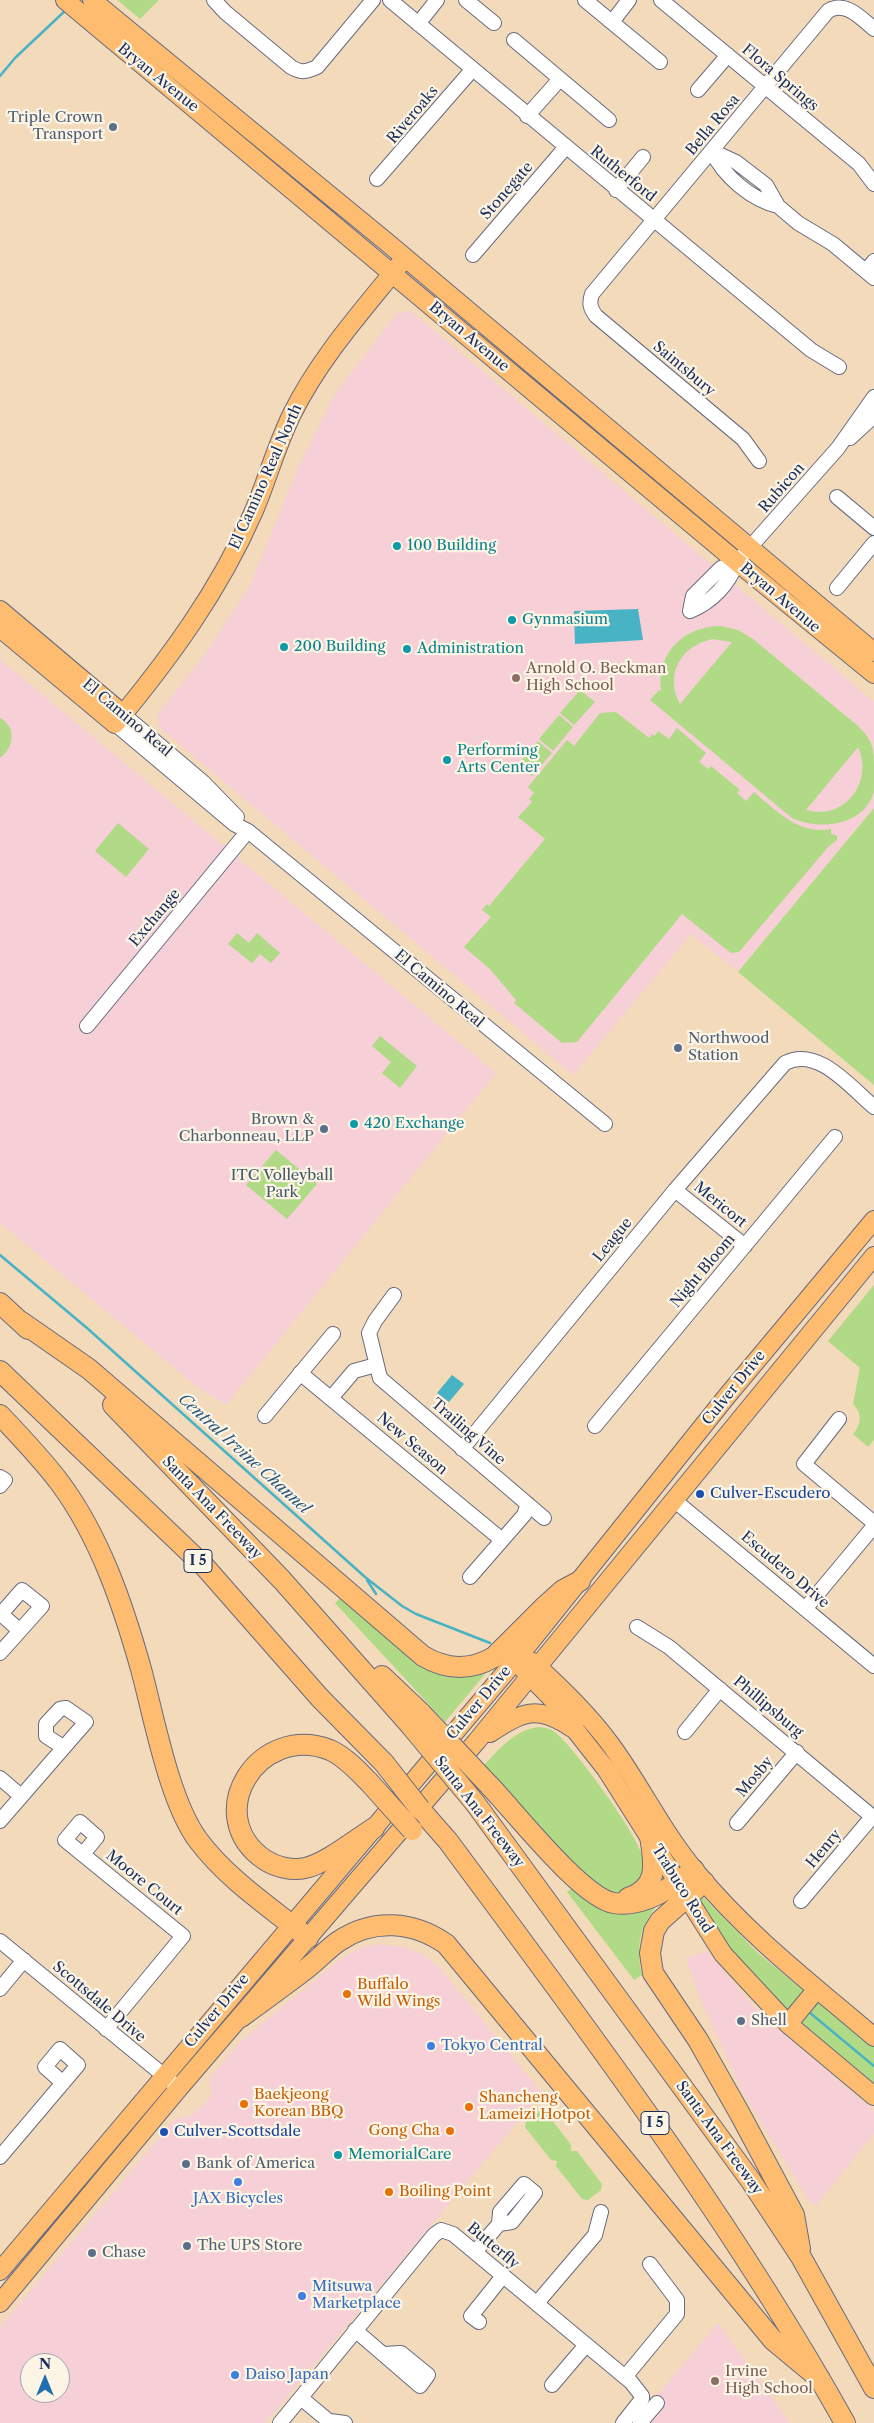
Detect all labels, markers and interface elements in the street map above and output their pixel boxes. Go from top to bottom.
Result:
street label: Bryan Avenue [114,40,202,116]
street label: Flora Springs [738,41,822,115]
street label: Riveroaks [384,82,442,148]
street label: Bella Rosa [682,91,744,159]
place label: Triple Crown Transport [7,109,103,144]
marker: Triple Crown Transport [107,121,119,133]
street label: Rutherford [587,142,659,206]
street label: Stonegate [477,158,537,224]
street label: Bryan Avenue [425,298,513,376]
street label: Saintsbury [649,338,719,400]
street label: El Camino Real North [226,402,306,552]
street label: Rubicon [755,459,809,517]
place label: 100 Building [407,537,496,555]
marker: 100 Building [391,540,403,552]
street label: Bryan Avenue [736,559,824,637]
place label: Gynmasium [522,611,608,629]
marker: Gynmasium [506,614,518,626]
place label: 200 Building [294,638,385,656]
place label: Administration [417,640,524,658]
marker: 200 Building [278,641,290,653]
marker: Administration [401,643,413,655]
place label: Arnold O. Beckman High School [526,660,666,695]
marker: Arnold O. Beckman High School [510,672,522,684]
street label: El Camino Real [79,675,175,761]
place label: Performing Arts Center [457,742,540,777]
marker: Performing Arts Center [441,754,453,766]
street label: Exchange [126,886,184,950]
street label: El Camino Real [391,946,487,1032]
place label: Northwood Station [688,1030,769,1065]
marker: Northwood Station [672,1042,684,1054]
place label: Brown & Charbonneau, LLP [179,1111,314,1146]
place label: 420 Exchange [364,1115,464,1133]
marker: 420 Exchange [348,1118,360,1130]
marker: Brown & Charbonneau, LLP [318,1123,330,1135]
park label: ITC Volleyball Park [231,1167,333,1202]
street label: Mericort [690,1178,750,1232]
street label: League [590,1214,636,1266]
street label: Night Bloom [667,1230,739,1312]
street label: Culver Drive [699,1347,769,1429]
water label: Central Irvine Channel [174,1390,314,1518]
street label: Trailing Vine [427,1395,509,1469]
street label: New Season [373,1409,451,1479]
street label: Santa Ana Freeway [158,1453,266,1563]
place label: Culver-Escudero [710,1485,831,1503]
marker: Culver-Escudero [694,1488,706,1500]
street label: Escudero Drive [737,1528,833,1612]
road number: I 5 [184,1550,212,1572]
street label: Culver Drive [443,1663,515,1743]
street label: Phillipsburg [729,1673,807,1741]
street label: Santa Ana Freeway [430,1753,528,1871]
street label: Mosby [733,1753,777,1801]
street label: Henry [803,1826,845,1872]
street label: Trabuco Road [648,1841,716,1937]
street label: Moore Court [102,1847,186,1919]
street label: Scottsdale Drive [49,1958,149,2046]
street label: Culver Drive [181,1971,253,2051]
place label: Buffalo Wild Wings [357,1976,440,2011]
marker: Buffalo Wild Wings [341,1988,353,2000]
place label: Shell [751,2012,787,2030]
marker: Shell [735,2015,747,2027]
place label: Tokyo Central [441,2037,543,2055]
marker: Tokyo Central [425,2040,437,2052]
street label: Santa Ana Freeway [672,2078,766,2198]
place label: Baekjeong Korean BBQ [254,2086,344,2121]
place label: Shancheng Lameizi Hotpot [479,2089,591,2124]
marker: Baekjeong Korean BBQ [238,2098,250,2110]
marker: Shancheng Lameizi Hotpot [463,2101,475,2113]
road number: I 5 [641,2112,669,2134]
place label: Gong Cha [369,2122,440,2140]
place label: Culver-Scottsdale [174,2123,301,2141]
marker: Gong Cha [444,2125,456,2137]
marker: Culver-Scottsdale [158,2126,170,2138]
place label: MemorialCare [348,2146,451,2164]
marker: MemorialCare [332,2149,344,2161]
place label: Bank of America [196,2155,315,2173]
marker: Bank of America [180,2158,192,2170]
marker: JAX Bicycles [232,2176,244,2188]
place label: Boiling Point [399,2183,492,2201]
marker: Boiling Point [383,2186,395,2198]
place label: JAX Bicycles [193,2190,283,2208]
street label: Butterfly [463,2219,523,2273]
place label: The UPS Store [197,2237,302,2255]
marker: The UPS Store [181,2240,193,2252]
place label: Chase [102,2244,146,2262]
marker: Chase [86,2247,98,2259]
place label: Mitsuwa Marketplace [312,2278,401,2313]
marker: Mitsuwa Marketplace [296,2290,308,2302]
north arrow [20,2353,70,2403]
text: N [39,2355,51,2373]
place label: Irvine High School [725,2363,813,2398]
place label: Daiso Japan [245,2366,329,2384]
marker: Daiso Japan [229,2369,241,2381]
marker: Irvine High School [709,2375,721,2387]

